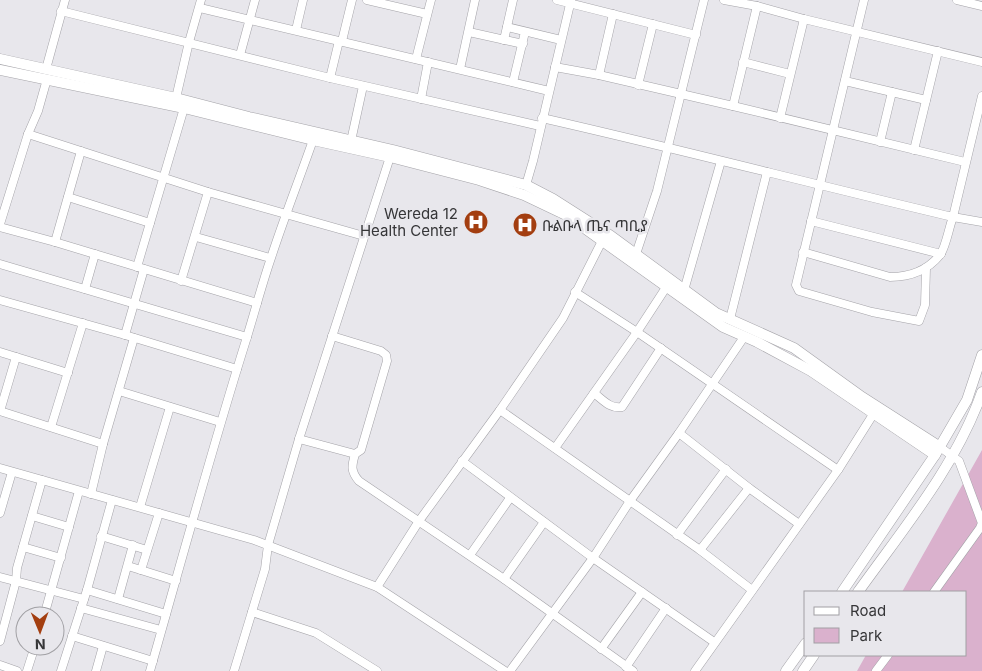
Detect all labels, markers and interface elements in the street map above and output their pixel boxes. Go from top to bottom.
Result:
place label: Wereda 12 Health Center [360,204,458,240]
hospital icon: Wereda 12 Health Center [463,209,489,235]
hospital icon: ቡልቡላ ጤና ጣቢያ [512,212,538,238]
place label: ቡልቡላ ጤና ጣቢያ [542,216,648,235]
legend [804,591,967,656]
text: Road [850,601,886,620]
north arrow [15,606,65,656]
text: Park [850,626,883,645]
text: N [35,636,46,653]

